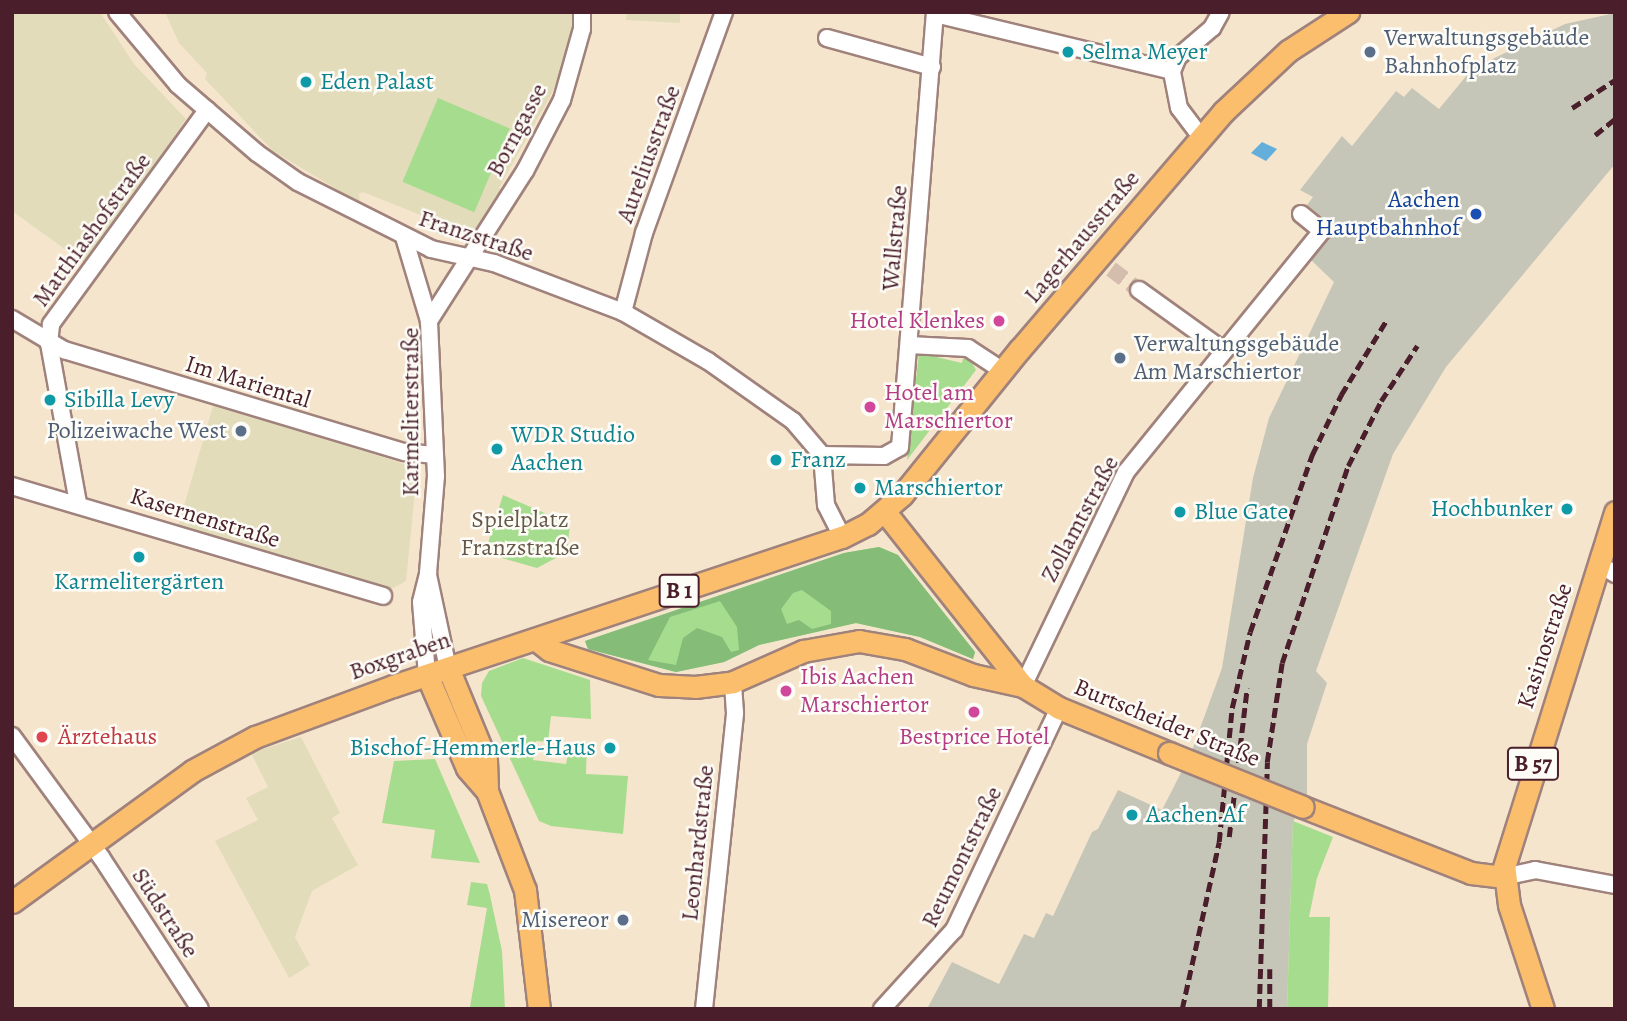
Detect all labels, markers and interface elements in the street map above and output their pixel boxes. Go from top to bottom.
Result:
place label: Verwaltungsgebäude Bahnhofplatz [1384,24,1589,80]
place label: Selma Meyer [1082,38,1208,66]
marker: Selma Meyer [1060,44,1076,60]
marker: Verwaltungsgebäude Bahnhofplatz [1362,44,1378,60]
place label: Eden Palast [320,68,434,96]
marker: Eden Palast [298,74,314,90]
street label: Borngasse [481,79,553,181]
street label: Aureliusstraße [611,81,687,227]
street label: Matthiashofstraße [27,148,157,312]
street label: Lagerhausstraße [1018,165,1146,309]
street label: Wallstraße [876,184,914,292]
place label: Aachen Hauptbahnhof [1316,186,1460,242]
street label: Franzstraße [415,204,537,268]
marker: Aachen Hauptbahnhof [1466,204,1486,224]
place label: Hotel Klenkes [849,307,985,335]
marker: Hotel Klenkes [991,313,1007,329]
street label: Karmeliterstraße [397,327,425,497]
place label: Verwaltungsgebäude Am Marschiertor [1134,330,1339,386]
street label: Im Mariental [182,349,314,415]
marker: Verwaltungsgebäude Am Marschiertor [1112,350,1128,366]
place label: Hotel am Marschiertor [884,379,1013,435]
place label: Sibilla Levy [64,386,174,414]
marker: Sibilla Levy [42,392,58,408]
marker: Hotel am Marschiertor [862,399,878,415]
place label: Polizeiwache West [47,417,227,445]
place label: WDR Studio Aachen [511,421,635,477]
marker: Polizeiwache West [233,423,249,439]
marker: WDR Studio Aachen [489,441,505,457]
place label: Franz [790,446,846,474]
street label: Zollamtstraße [1035,451,1125,587]
marker: Franz [768,452,784,468]
place label: Marschiertor [874,474,1003,502]
marker: Marschiertor [852,480,868,496]
street label: Kasernenstraße [127,482,283,554]
place label: Hochbunker [1431,495,1553,523]
place label: Blue Gate [1194,498,1288,526]
marker: Hochbunker [1559,501,1575,517]
marker: Blue Gate [1172,504,1188,520]
park label: Spielplatz Franzstraße [461,506,579,562]
marker: Karmelitergärten [131,549,147,565]
place label: Karmelitergärten [54,568,224,596]
road number: B 1 [658,572,700,610]
street label: Kasinostraße [1511,580,1579,712]
street label: Boxgraben [346,625,454,687]
place label: Ibis Aachen Marschiertor [800,663,929,719]
street label: Burtscheider Straße [1070,673,1264,773]
marker: Ibis Aachen Marschiertor [778,683,794,699]
marker: Bestprice Hotel [966,704,982,720]
place label: Ärztehaus [58,723,157,751]
place label: Bestprice Hotel [899,723,1049,751]
marker: Ärztehaus [32,727,52,747]
place label: Bischof-Hemmerle-Haus [350,734,596,762]
marker: Bischof-Hemmerle-Haus [602,740,618,756]
road number: B 57 [1507,744,1559,784]
street label: Leonhardstraße [675,764,721,922]
street label: Reumontstraße [915,782,1009,932]
place label: Aachen Af [1146,801,1245,829]
marker: Aachen Af [1124,807,1140,823]
street label: Südstraße [125,863,205,963]
place label: Misereor [521,906,609,934]
marker: Misereor [615,912,631,928]

